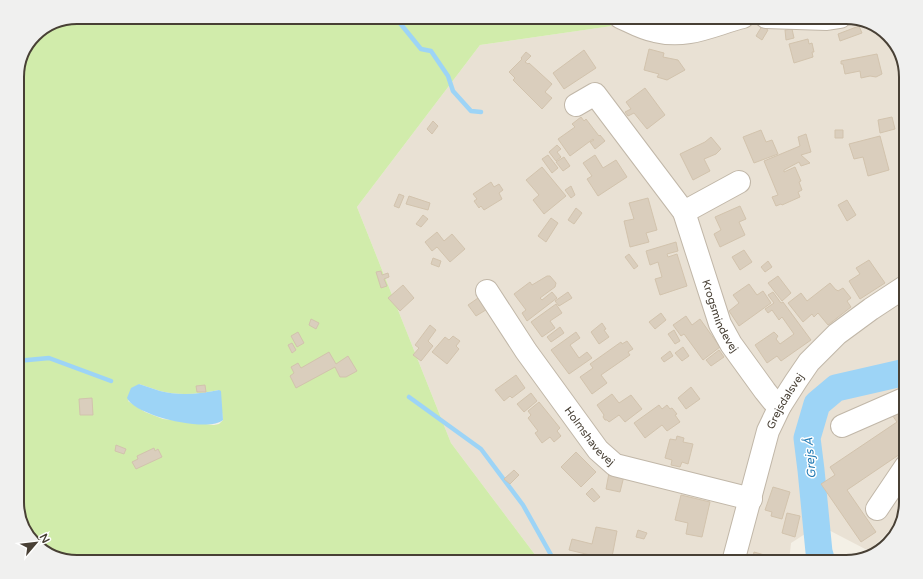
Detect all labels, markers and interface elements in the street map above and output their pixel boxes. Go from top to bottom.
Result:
street label: Krogsmindevej [700,278,741,355]
street label: Grejsdalsvej [763,370,806,431]
street label: Holmshavevej [562,404,618,468]
water label: Grejs Å [801,437,819,479]
north arrow [16,523,56,563]
text: N [37,532,52,545]

